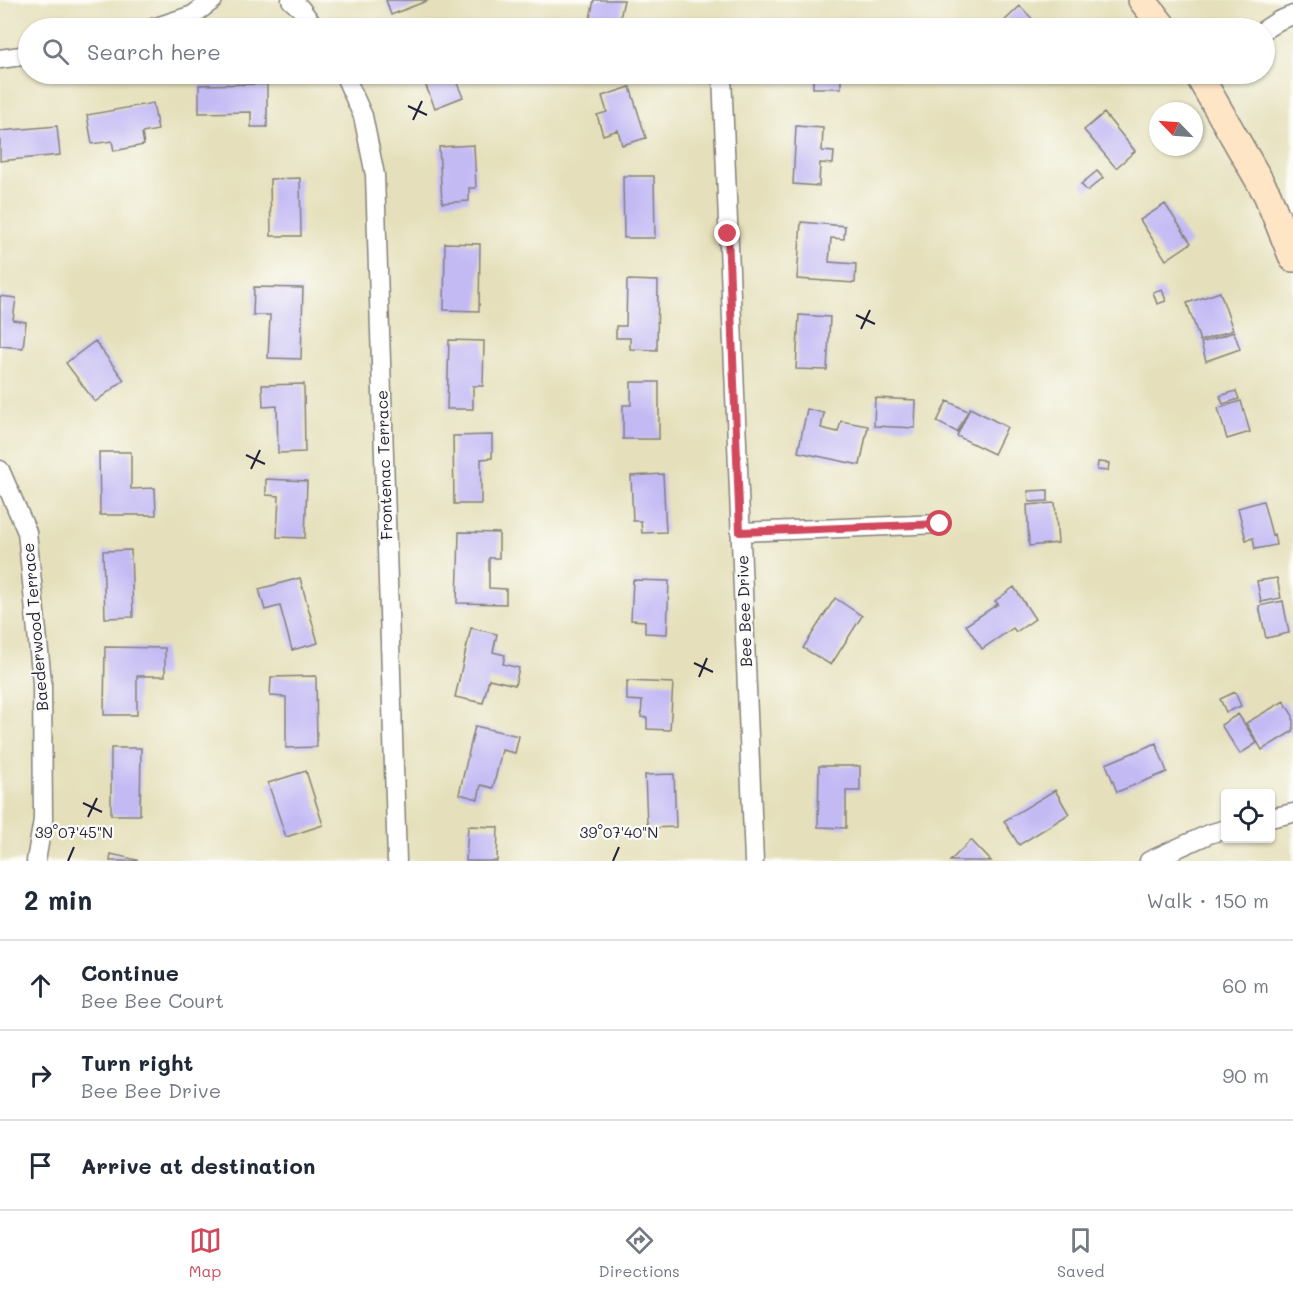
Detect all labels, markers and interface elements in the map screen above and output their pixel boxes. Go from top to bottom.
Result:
search box [18,18,1275,84]
icon: search [39,35,72,68]
text: Search here [87,37,221,66]
north arrow [1149,102,1203,156]
route end [714,220,740,246]
street label: Frontenac Terrace [370,390,397,540]
route start [926,510,952,536]
street label: Baederwood Terrace [17,542,52,712]
street label: Bee Bee Drive [731,555,756,667]
map controls [1221,789,1275,843]
button: locate [1221,789,1275,843]
text: 39°07'45"N [35,822,113,842]
text: 39°07'40"N [580,822,658,842]
text: 2 min [24,883,92,917]
text: Walk · 150 m [1147,887,1269,913]
text: Continue [81,958,179,987]
icon: ahead [24,969,57,1002]
text: 60 m [1222,972,1269,998]
text: Bee Bee Court [81,987,224,1013]
text: Turn right [81,1048,193,1077]
icon: right [24,1059,57,1092]
text: 90 m [1223,1062,1269,1088]
text: Bee Bee Drive [81,1077,221,1103]
icon: arrive [24,1149,57,1182]
text: Arrive at destination [81,1151,316,1180]
tab: Map [189,1224,222,1281]
tab: Directions [599,1224,680,1281]
tab: Saved [1057,1224,1104,1281]

